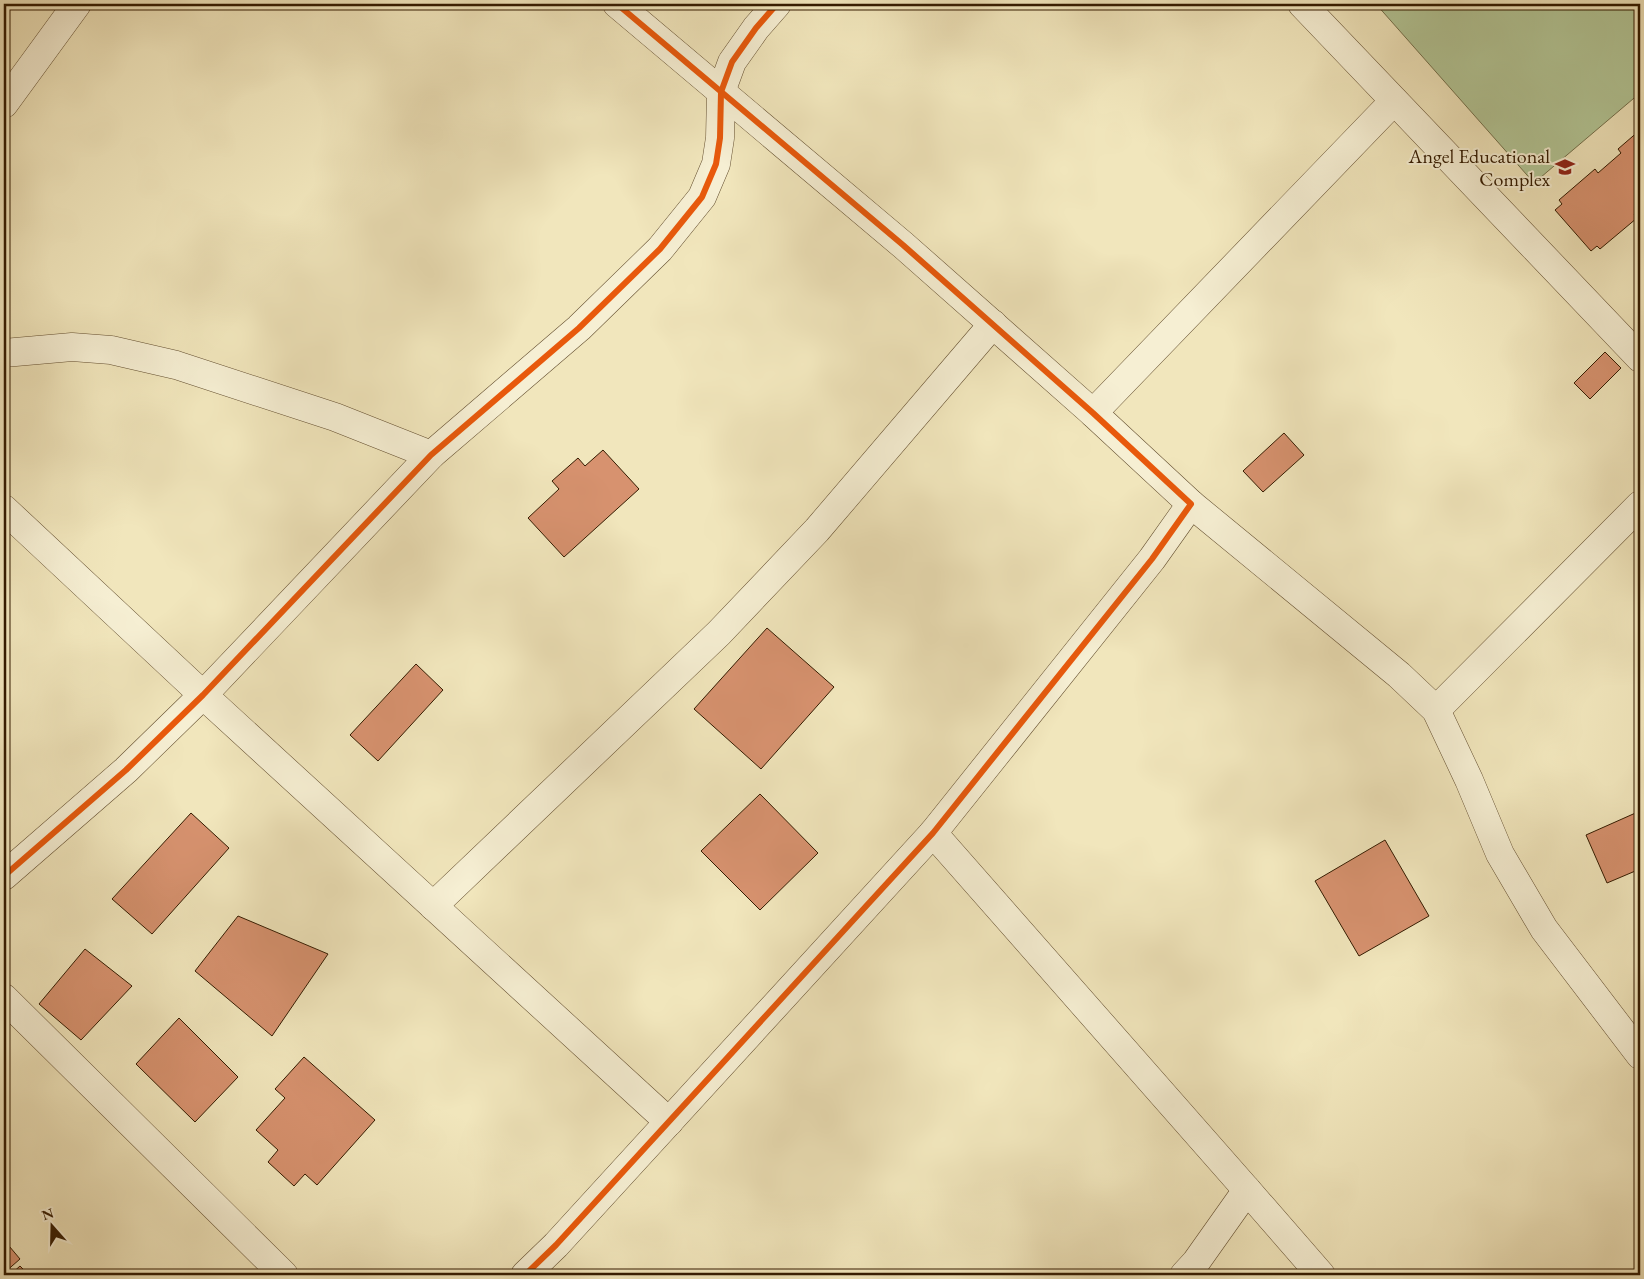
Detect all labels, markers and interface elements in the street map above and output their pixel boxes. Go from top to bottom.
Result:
place label: Angel Educational Complex [1408,143,1550,192]
school or university icon: Angel Educational Complex [1554,156,1576,178]
north arrow [28,1202,78,1252]
text: N [39,1203,57,1224]

